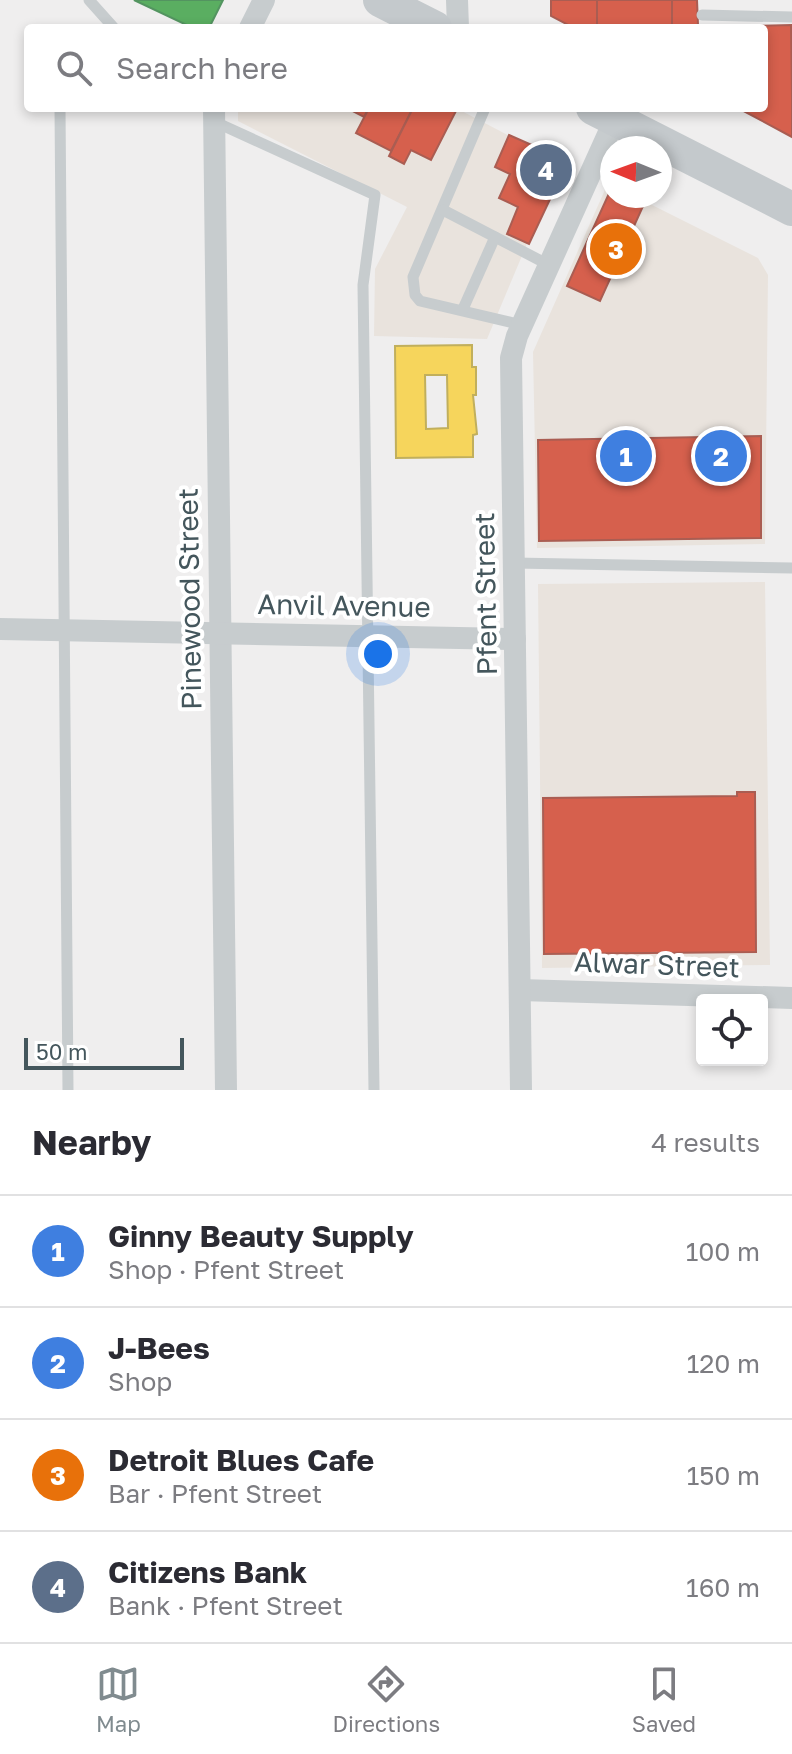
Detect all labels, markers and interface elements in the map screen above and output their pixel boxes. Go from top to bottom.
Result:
search box [24,24,768,112]
icon: search [52,46,96,90]
text: Search here [116,50,288,86]
north arrow [600,136,672,208]
pin: 4 [520,140,572,200]
pin: 3 [590,219,642,279]
pin: 1 [600,426,652,486]
pin: 2 [695,426,747,486]
street label: Pinewood Street [171,488,207,710]
street label: Pfent Street [467,512,503,676]
street label: Anvil Avenue [257,587,431,623]
your location [358,634,398,674]
street label: Alwar Street [574,945,740,983]
map controls [696,994,768,1066]
button: locate [696,994,768,1066]
scale bar [24,1034,184,1070]
text: 50 m [36,1038,87,1065]
text: Nearby [32,1122,152,1162]
text: 4 results [651,1127,760,1158]
text: Ginny Beauty Supply [108,1218,414,1254]
text: 1 [51,1236,65,1267]
text: 100 m [686,1236,760,1267]
text: Shop · Pfent Street [108,1254,344,1285]
text: J-Bees [108,1330,210,1366]
text: 2 [50,1348,66,1379]
text: 120 m [687,1348,760,1379]
text: Shop [108,1366,172,1397]
text: Detroit Blues Cafe [108,1442,374,1478]
text: 3 [50,1460,66,1491]
text: 150 m [687,1460,760,1491]
text: Bar · Pfent Street [108,1478,322,1509]
text: Citizens Bank [108,1554,307,1590]
text: 4 [50,1572,66,1603]
text: 160 m [686,1572,760,1603]
text: Bank · Pfent Street [108,1590,343,1621]
tab: Map [96,1662,141,1737]
tab: Directions [333,1662,440,1737]
tab: Saved [632,1662,696,1737]

